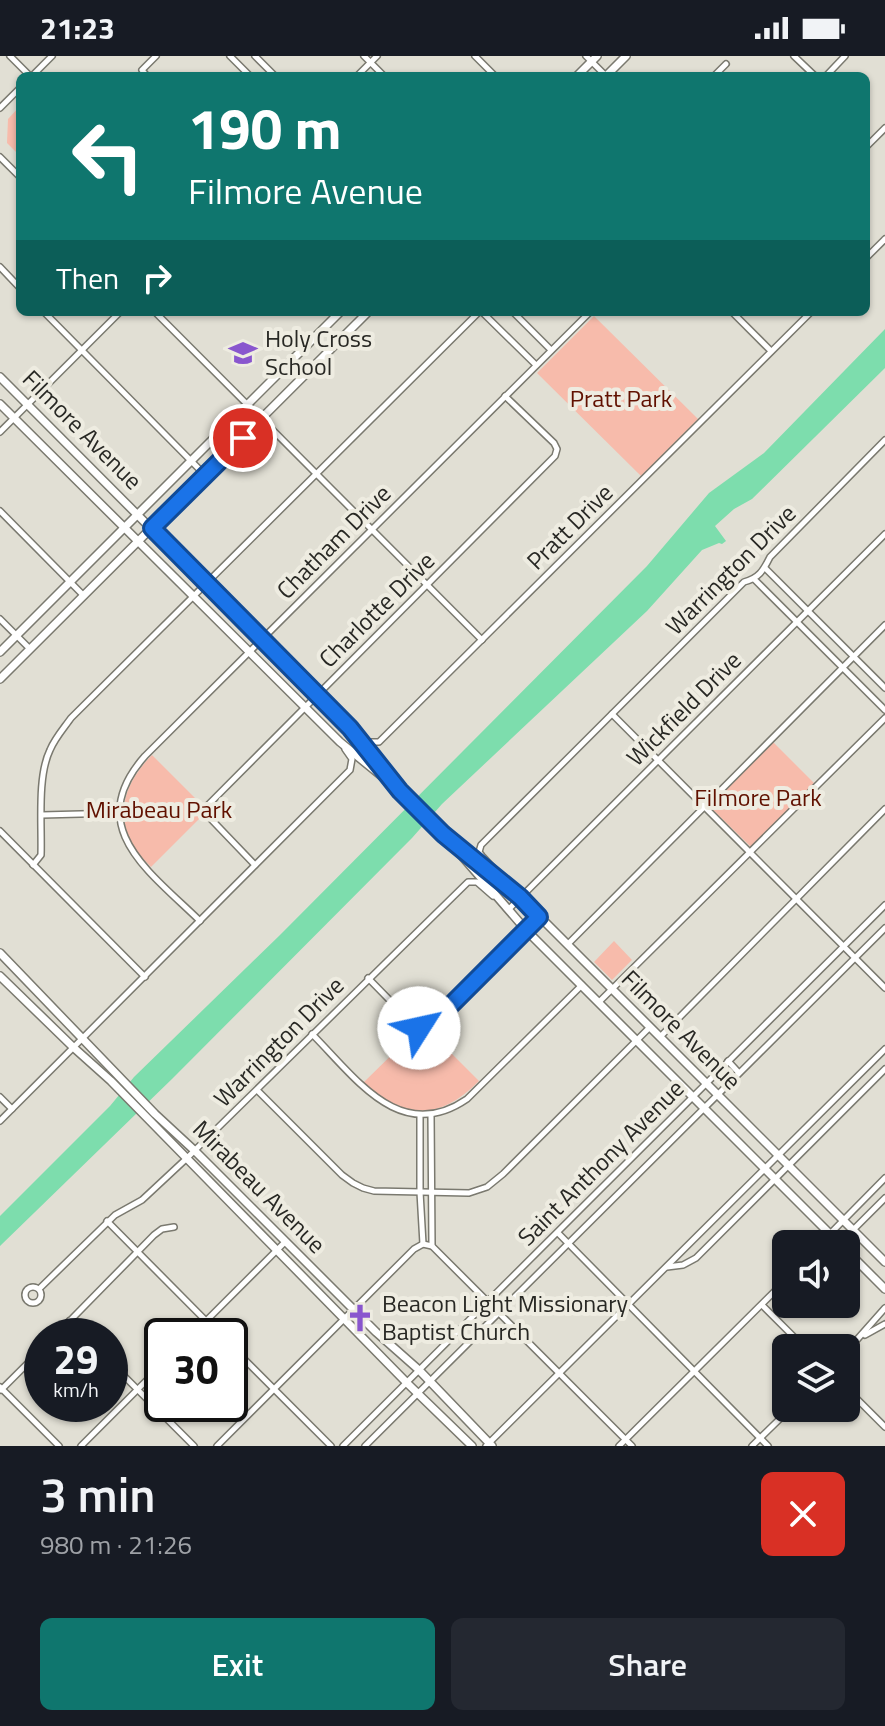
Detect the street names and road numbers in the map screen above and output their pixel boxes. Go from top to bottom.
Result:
street label: Filmore Avenue [15,361,151,497]
street label: Pratt Drive [518,475,621,578]
street label: Chatham Drive [268,476,399,607]
street label: Warrington Drive [657,496,804,643]
street label: Charlotte Drive [310,543,442,675]
street label: Wickfield Drive [618,643,749,774]
street label: Filmore Avenue [614,961,750,1097]
street label: Warrington Drive [205,968,352,1115]
street label: Saint Anthony Avenue [509,1071,692,1254]
street label: Mirabeau Avenue [185,1111,335,1261]

